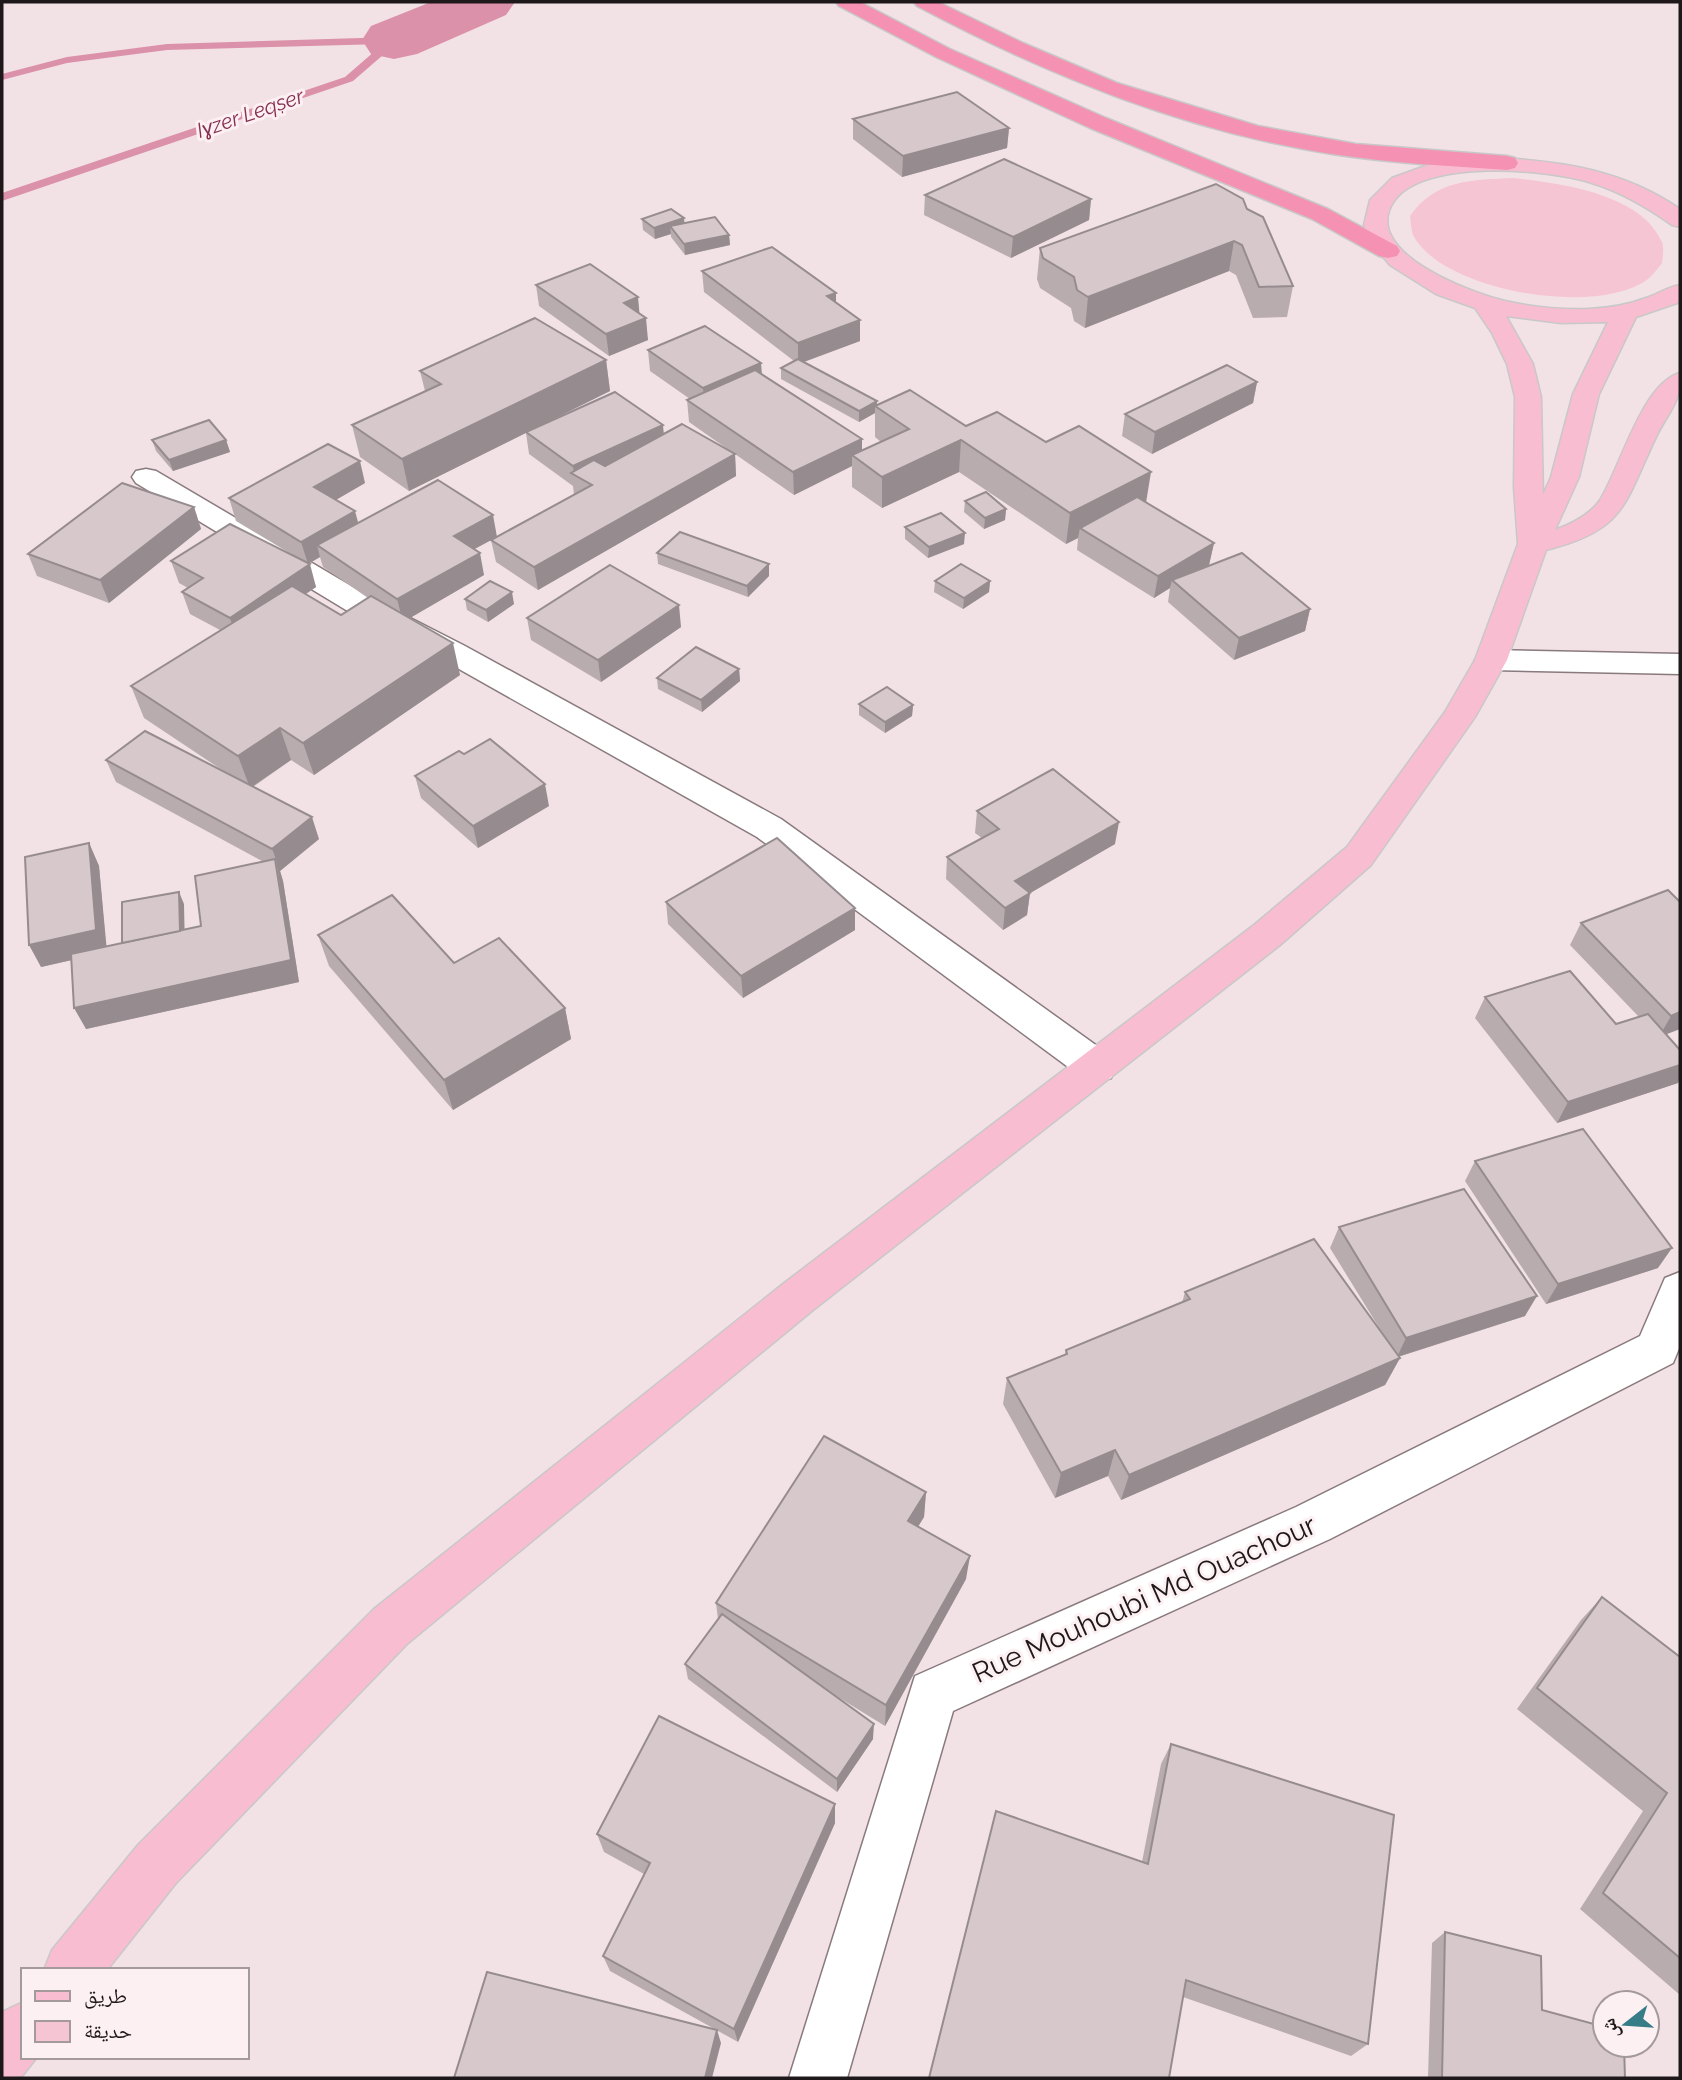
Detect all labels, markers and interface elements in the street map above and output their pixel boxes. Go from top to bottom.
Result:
water label: Iɣzer Leqṣer [193,83,308,143]
street label: Rue Mouhoubi Md Ouachour [967,1508,1321,1690]
legend [21,1968,248,2059]
text: طريق [84,1983,127,2009]
north arrow [1591,1989,1661,2059]
text: ش [1596,2016,1624,2042]
text: حديقة [84,2018,132,2043]

